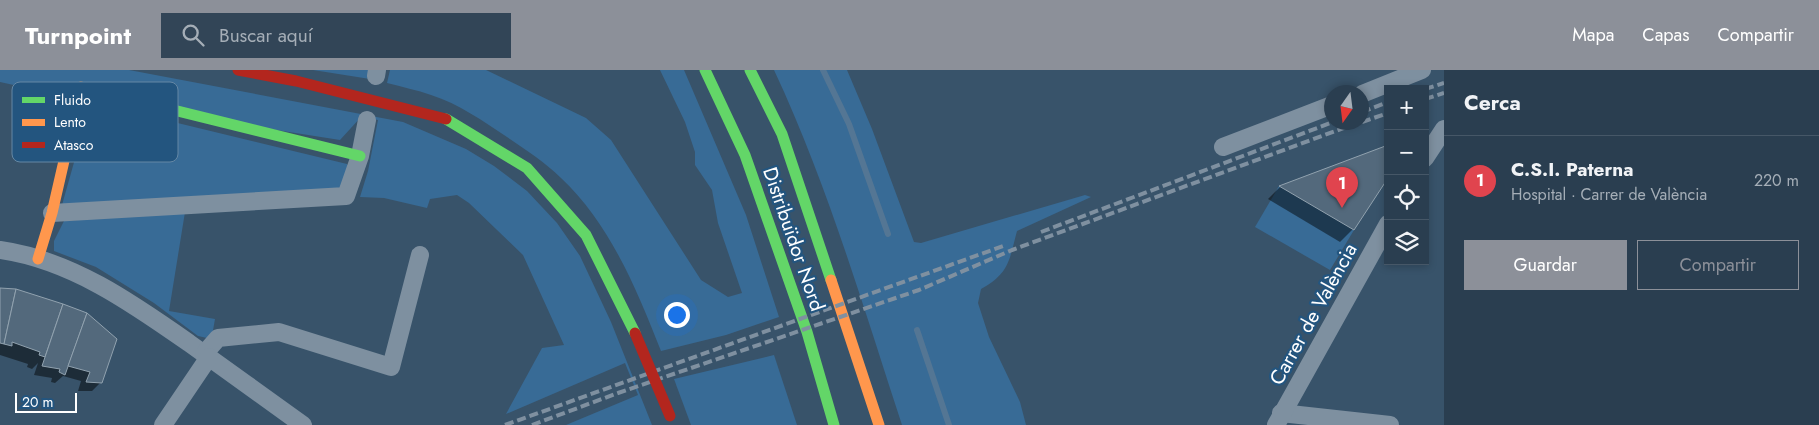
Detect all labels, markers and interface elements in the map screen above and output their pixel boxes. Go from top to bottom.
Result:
search box [161,13,511,58]
text: Turnpoint [25,18,131,53]
icon: search [179,21,207,49]
text: Buscar aquí [219,22,313,49]
text: Mapa [1572,22,1614,48]
text: Capas [1642,22,1690,48]
text: Compartir [1718,22,1794,48]
legend [12,82,178,162]
north arrow [1324,85,1369,130]
map controls [1384,85,1429,265]
button: + [1384,85,1429,130]
text: Cerca [1464,88,1521,118]
text: Fluido [54,90,91,110]
text: Lento [54,112,86,132]
button: − [1384,130,1429,175]
text: Atasco [54,135,94,155]
text: C.S.I. Paterna [1511,156,1633,183]
street label: Distribuïdor Nord [755,163,832,315]
pin: 1 [1326,167,1358,208]
text: 1 [1476,169,1484,192]
text: 220 m [1754,169,1799,192]
button: locate [1384,175,1429,220]
text: Hospital · Carrer de València [1511,183,1707,206]
button: layers [1384,220,1429,265]
street label: Carrer de València [1262,238,1364,390]
button: Guardar [1464,240,1627,290]
button: Compartir [1637,240,1799,290]
your location [664,302,690,328]
scale bar [15,390,78,413]
text: 20 m [22,392,54,412]

